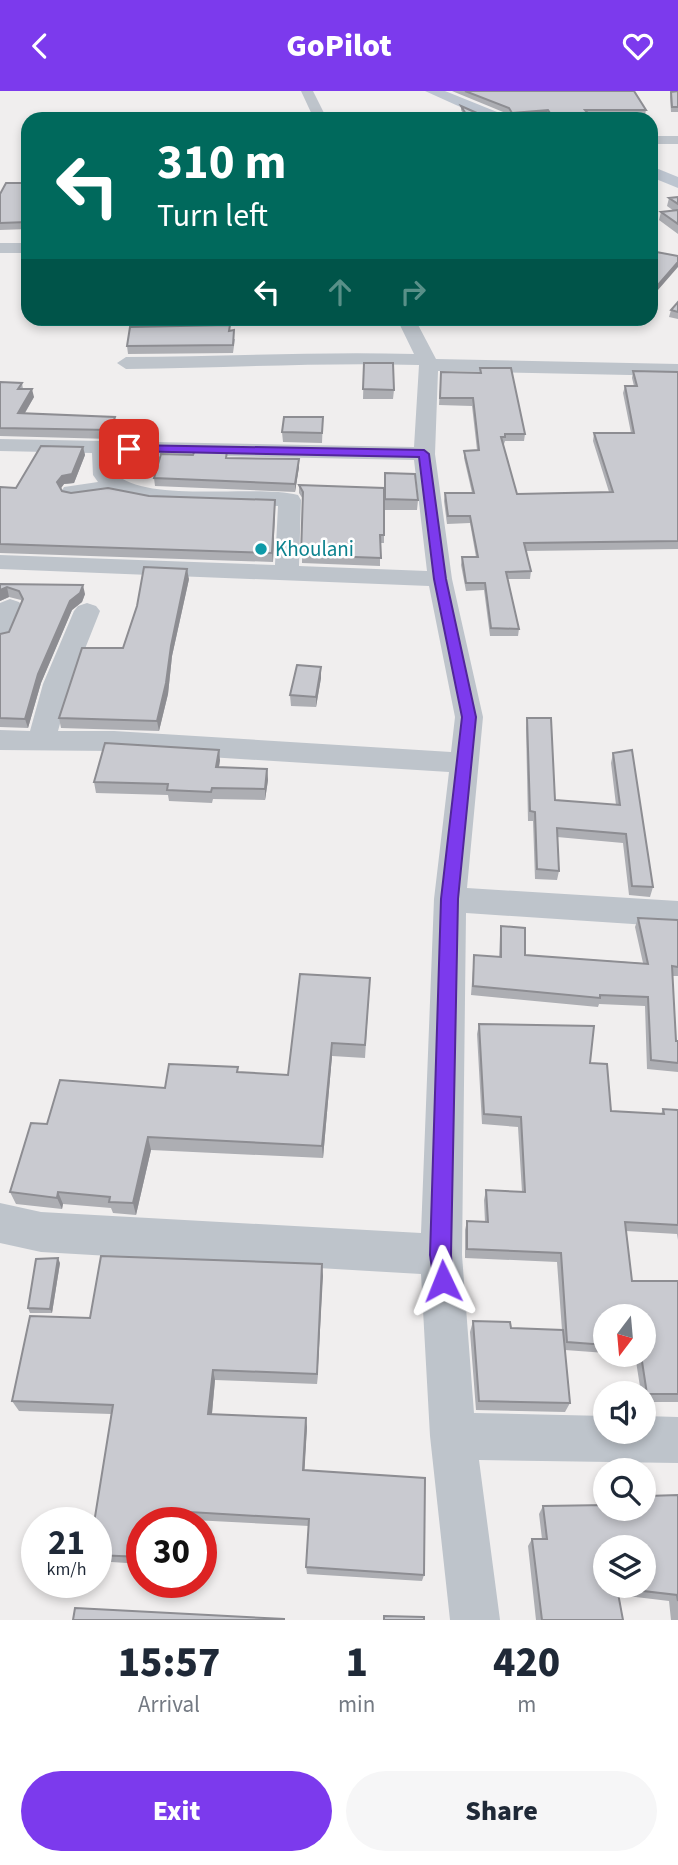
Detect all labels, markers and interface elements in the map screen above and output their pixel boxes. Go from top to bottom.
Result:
text: GoPilot [286,23,392,69]
icon: back [21,27,59,65]
icon: heart [619,27,657,65]
text: 310 m [157,128,286,198]
icon: left [42,140,133,231]
text: Turn left [157,193,268,239]
icon: left [248,273,286,311]
icon: ahead [321,273,359,311]
icon: right [394,273,432,311]
pin [99,419,159,479]
icon: arrive [110,430,148,468]
place label: Khoulani [275,534,354,564]
marker: Khoulani [253,541,269,557]
position arrow [406,1244,480,1318]
north arrow [593,1304,656,1367]
map controls [593,1304,656,1598]
button: sound [593,1381,656,1444]
button: search [593,1458,656,1521]
speed limit sign: 30 [126,1507,217,1598]
text: 21 [48,1518,85,1568]
button: layers [593,1535,656,1598]
text: km/h [47,1557,86,1582]
text: 15:57 [118,1633,220,1693]
text: 1 [345,1633,368,1693]
text: 420 [493,1633,560,1693]
text: Arrival [138,1688,200,1721]
text: min [338,1688,375,1721]
text: m [517,1688,536,1721]
button: Exit [21,1771,332,1851]
button: Share [346,1771,657,1851]

